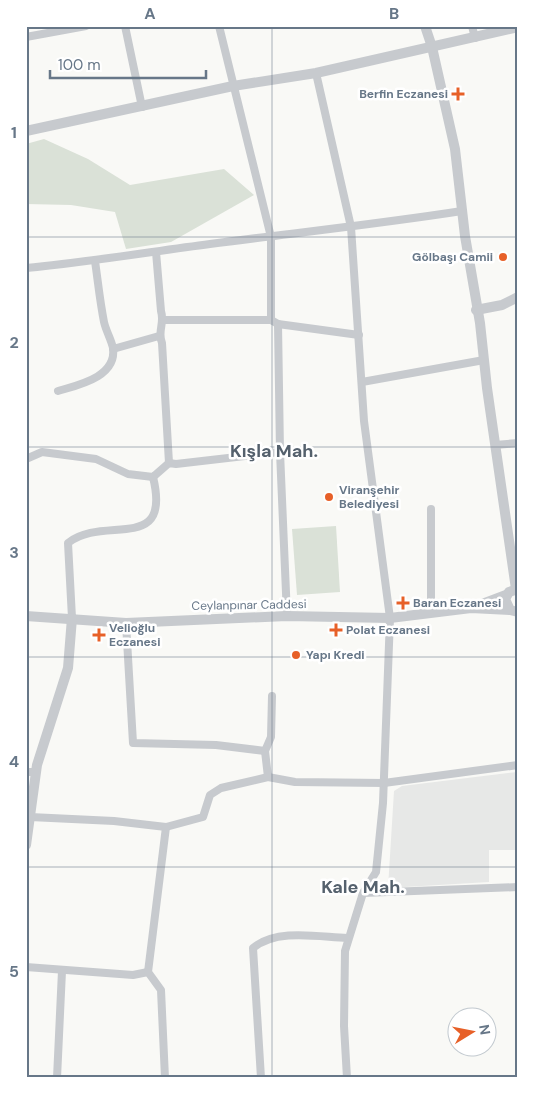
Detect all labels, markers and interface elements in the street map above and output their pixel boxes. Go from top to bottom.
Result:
text: A [144,3,156,24]
text: B [389,3,399,24]
scale bar [50,48,206,80]
text: 100 m [58,55,101,75]
place label: Berfin Eczanesi [359,86,448,102]
marker: Berfin Eczanesi [452,88,464,100]
text: 1 [11,122,17,143]
place label: Gölbaşı Camii [412,249,493,265]
marker: Gölbaşı Camii [497,251,509,263]
text: 2 [9,332,19,353]
district label: Kışla Mah. [230,439,318,463]
place label: Viranşehir Belediyesi [339,482,399,512]
marker: Viranşehir Belediyesi [323,491,335,503]
text: 3 [9,542,19,563]
place label: Baran Eczanesi [413,595,501,611]
street label: Ceylanpınar Caddesi [191,596,307,614]
marker: Baran Eczanesi [397,597,409,609]
place label: Velioğlu Eczanesi [109,620,161,650]
place label: Polat Eczanesi [346,622,430,638]
marker: Polat Eczanesi [330,624,342,636]
marker: Velioğlu Eczanesi [93,629,105,641]
place label: Yapı Kredi [306,647,365,663]
marker: Yapı Kredi [290,649,302,661]
text: 4 [9,751,19,772]
district label: Kale Mah. [321,875,405,899]
text: 5 [9,961,19,982]
north arrow [446,1006,496,1056]
text: N [475,1023,495,1036]

